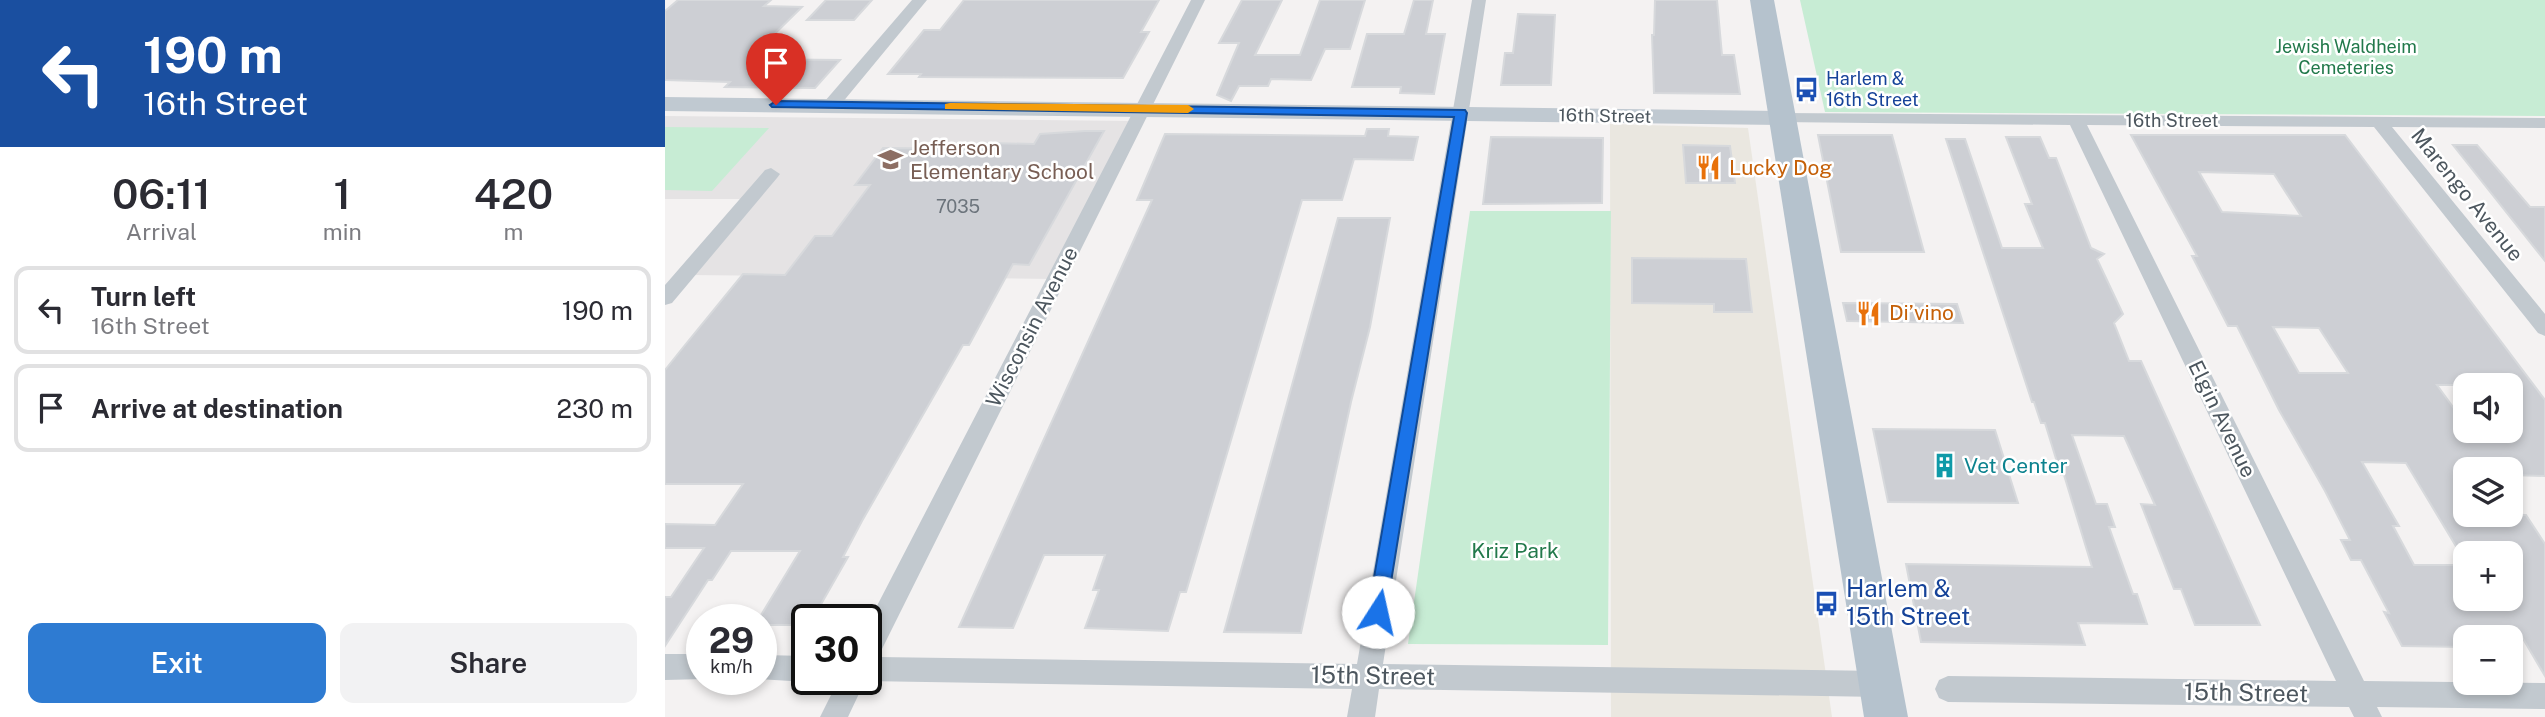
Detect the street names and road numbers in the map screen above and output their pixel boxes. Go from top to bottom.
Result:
street label: 16th Street [1558,104,1652,127]
street label: 16th Street [2126,110,2218,131]
street label: Marengo Avenue [2406,123,2529,266]
street label: Wisconsin Avenue [980,243,1083,411]
street label: Elgin Avenue [2183,356,2262,481]
street label: 15th Street [1311,660,1435,690]
street label: 15th Street [2184,677,2308,707]

